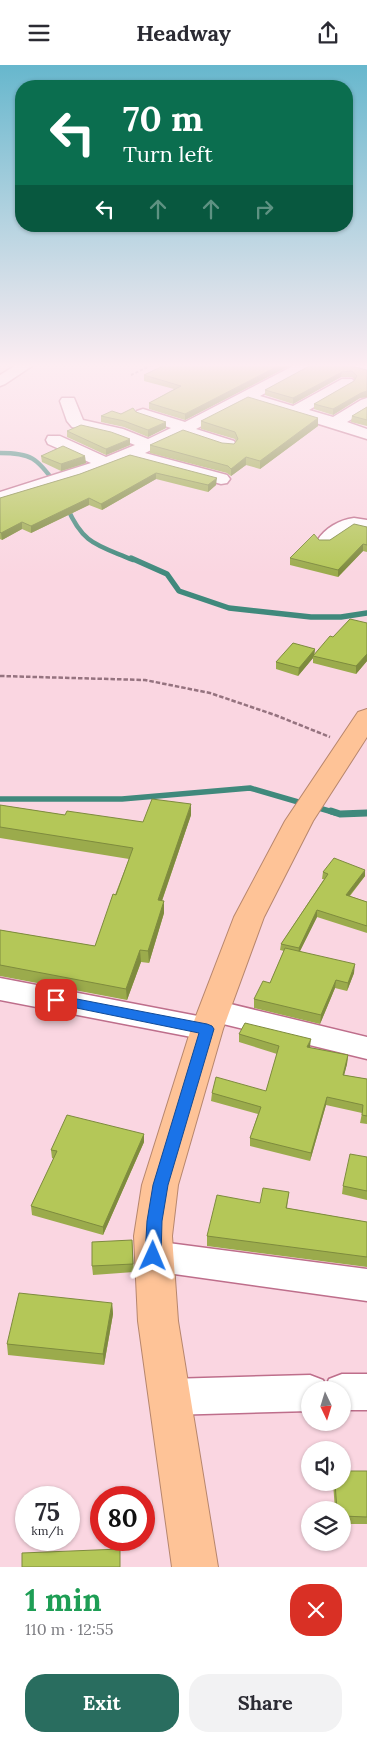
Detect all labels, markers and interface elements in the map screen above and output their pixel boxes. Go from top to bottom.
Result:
icon: menu [25,19,53,47]
text: Headway [136,19,231,47]
icon: share [314,19,342,47]
text: 70 m [123,96,203,141]
icon: left [40,100,105,165]
text: Turn left [123,140,213,168]
icon: left [91,195,119,223]
icon: ahead [144,195,172,223]
icon: ahead [197,195,225,223]
icon: right [250,195,278,223]
pin [35,979,77,1021]
icon: arrive [42,986,70,1014]
position arrow [126,1229,178,1281]
north arrow [301,1381,351,1431]
map controls [301,1381,351,1551]
button: sound [301,1441,351,1491]
speed limit sign: 80 [90,1486,155,1551]
text: 75 [35,1496,60,1528]
button: layers [301,1501,351,1551]
text: km/h [31,1523,64,1538]
text: 1 min [25,1581,102,1619]
button: close [290,1584,342,1636]
text: 110 m · 12:55 [25,1619,113,1639]
button: Exit [25,1674,179,1732]
button: Share [189,1674,342,1732]

